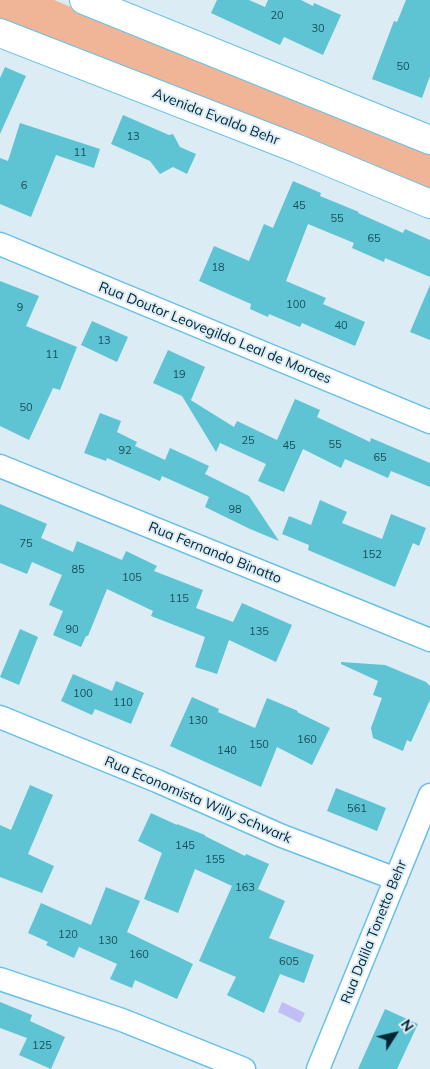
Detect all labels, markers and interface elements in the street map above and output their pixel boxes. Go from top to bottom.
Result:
house number: 20 [270,9,284,23]
house number: 30 [311,22,325,36]
house number: 50 [396,60,410,74]
street label: Avenida Evaldo Behr [150,85,282,149]
house number: 13 [126,130,140,144]
house number: 11 [73,146,87,160]
house number: 6 [21,179,27,193]
house number: 45 [292,199,306,213]
house number: 55 [330,212,344,226]
house number: 65 [367,232,381,246]
house number: 18 [211,261,225,275]
street label: Rua Doutor Leovegildo Leal de Moraes [96,279,334,387]
house number: 100 [286,298,306,312]
house number: 9 [17,301,23,315]
house number: 40 [334,319,348,333]
house number: 13 [97,334,111,348]
house number: 11 [45,348,59,362]
house number: 19 [172,368,186,382]
house number: 50 [19,401,33,415]
house number: 25 [241,434,255,448]
house number: 55 [328,438,342,452]
house number: 45 [282,439,296,453]
house number: 92 [118,444,132,458]
house number: 65 [373,451,387,465]
house number: 98 [228,503,242,517]
street label: Rua Fernando Binatto [146,519,284,587]
house number: 75 [19,537,33,551]
house number: 152 [362,548,382,562]
house number: 85 [71,563,85,577]
house number: 105 [122,571,142,585]
house number: 115 [169,592,189,606]
house number: 90 [65,623,79,637]
house number: 135 [249,625,269,639]
house number: 100 [73,687,93,701]
house number: 110 [113,696,133,710]
house number: 130 [188,714,208,728]
house number: 160 [297,733,317,747]
house number: 150 [249,738,269,752]
house number: 140 [217,744,237,758]
street label: Rua Economista Willy Schwark [102,753,294,847]
house number: 561 [347,802,367,816]
house number: 145 [175,839,195,853]
house number: 155 [205,853,225,867]
street label: Rua Dalila Tonetto Behr [337,858,411,1006]
house number: 163 [235,881,255,895]
house number: 120 [58,928,78,942]
house number: 130 [98,934,118,948]
house number: 160 [129,948,149,962]
house number: 605 [279,955,299,969]
north arrow [370,1009,420,1059]
text: N [397,1016,418,1035]
house number: 125 [32,1039,52,1053]

